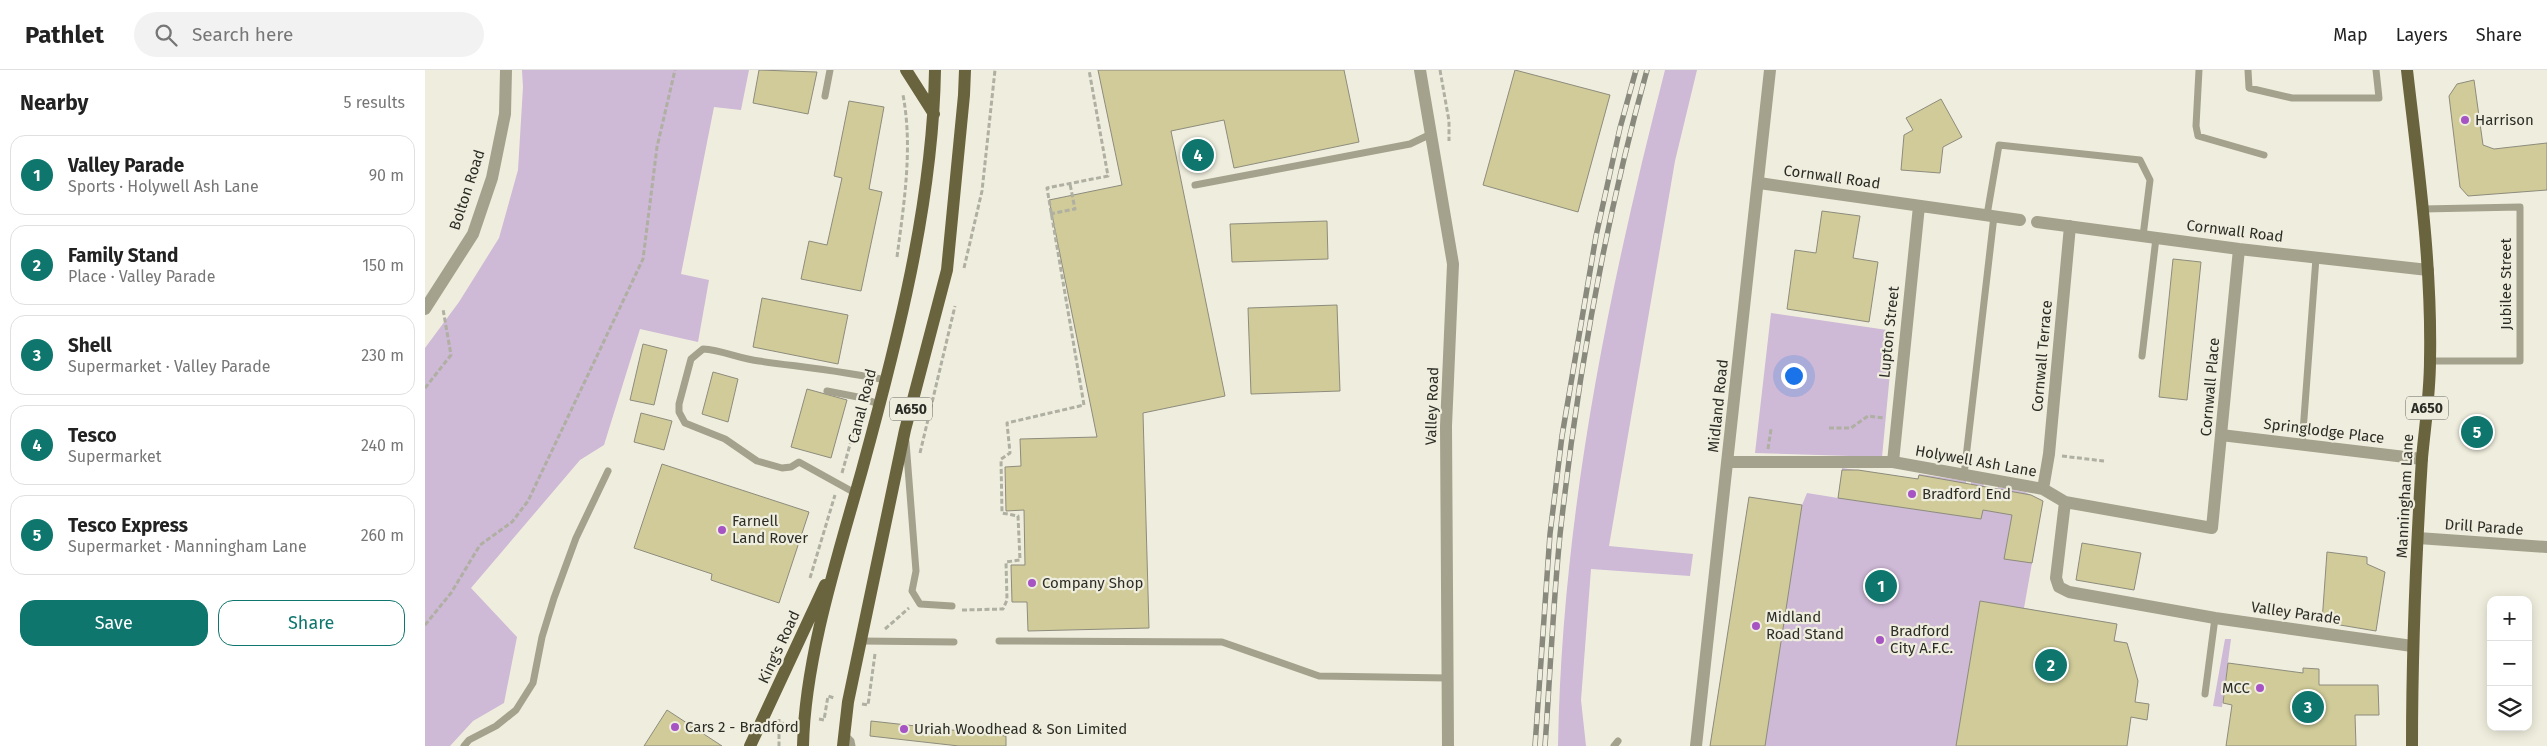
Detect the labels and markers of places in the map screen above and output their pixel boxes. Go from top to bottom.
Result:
place label: Harrison [2475,111,2534,129]
marker: Harrison [2459,114,2471,126]
pin: 4 [1182,136,1214,174]
pin: 5 [2461,413,2493,451]
place label: Bradford End [1922,485,2011,503]
marker: Bradford End [1906,488,1918,500]
place label: Farnell Land Rover [732,512,808,547]
marker: Farnell Land Rover [716,524,728,536]
pin: 1 [1865,567,1897,605]
place label: Company Shop [1042,574,1143,592]
marker: Company Shop [1026,577,1038,589]
place label: Midland Road Stand [1766,608,1844,643]
marker: Midland Road Stand [1750,620,1762,632]
place label: Bradford City A.F.C. [1890,622,1953,657]
marker: Bradford City A.F.C. [1874,634,1886,646]
pin: 2 [2035,646,2067,684]
place label: MCC [2222,679,2251,697]
marker: MCC [2254,682,2266,694]
pin: 3 [2292,688,2324,726]
place label: Cars 2 - Bradford [685,718,799,736]
place label: Uriah Woodhead & Son Limited [914,720,1127,738]
marker: Cars 2 - Bradford [669,721,681,733]
marker: Uriah Woodhead & Son Limited [898,723,910,735]

